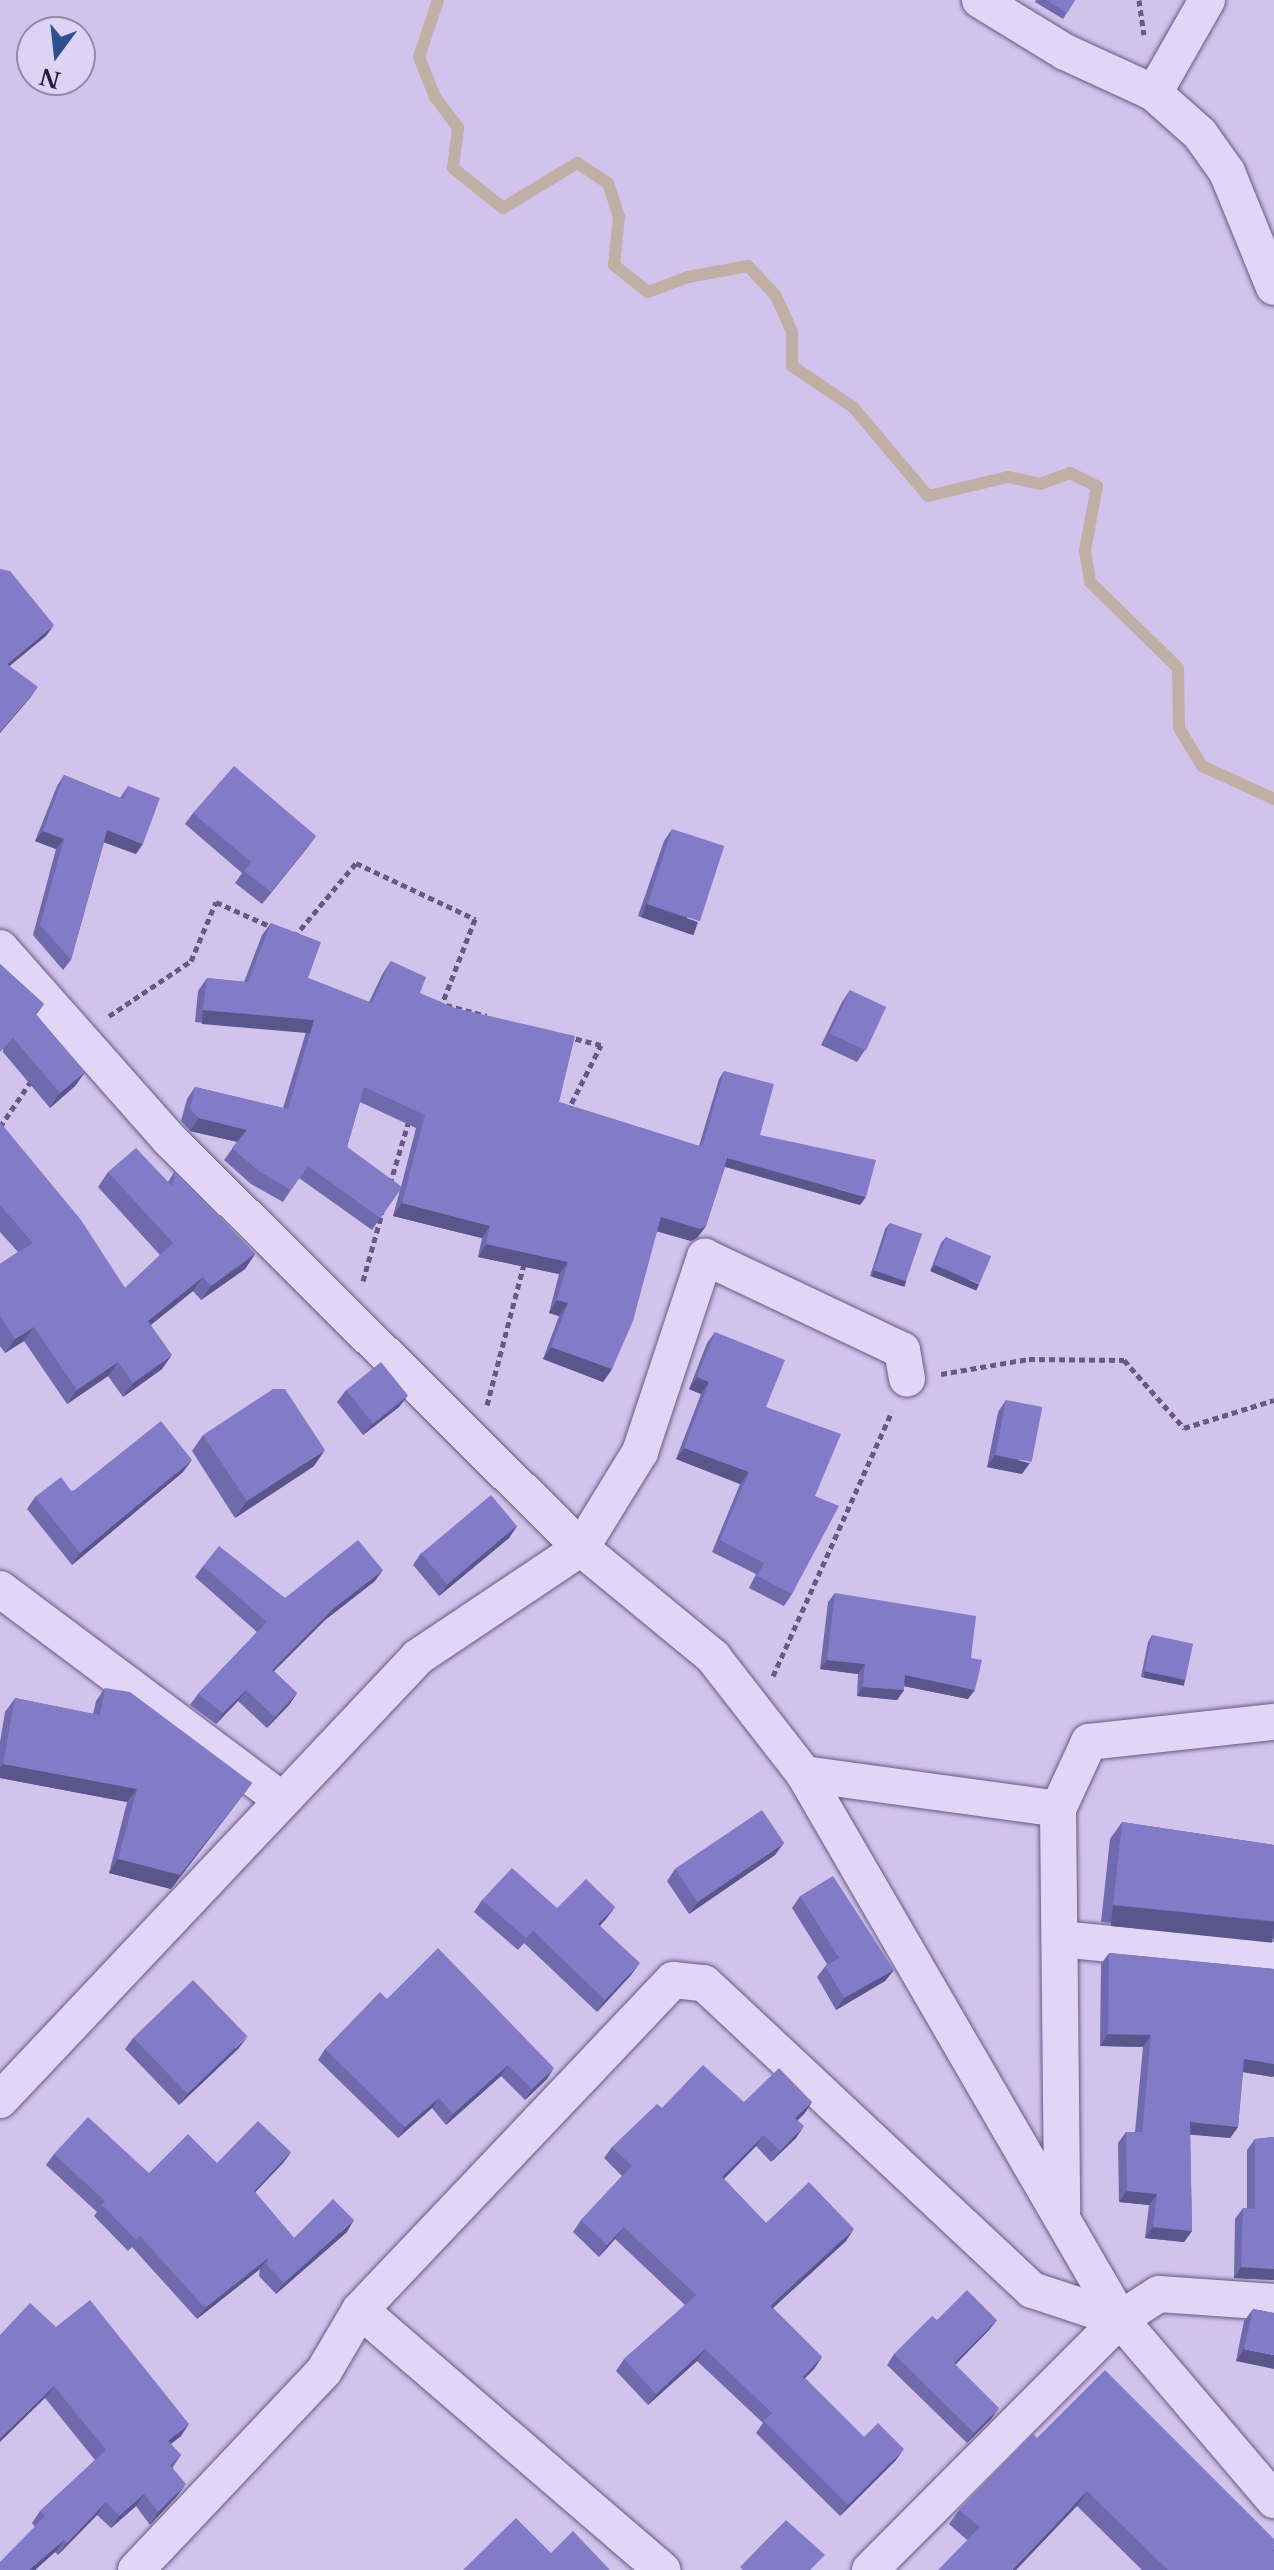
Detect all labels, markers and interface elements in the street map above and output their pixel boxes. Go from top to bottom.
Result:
north arrow [16,16,96,96]
text: N [37,62,64,93]

